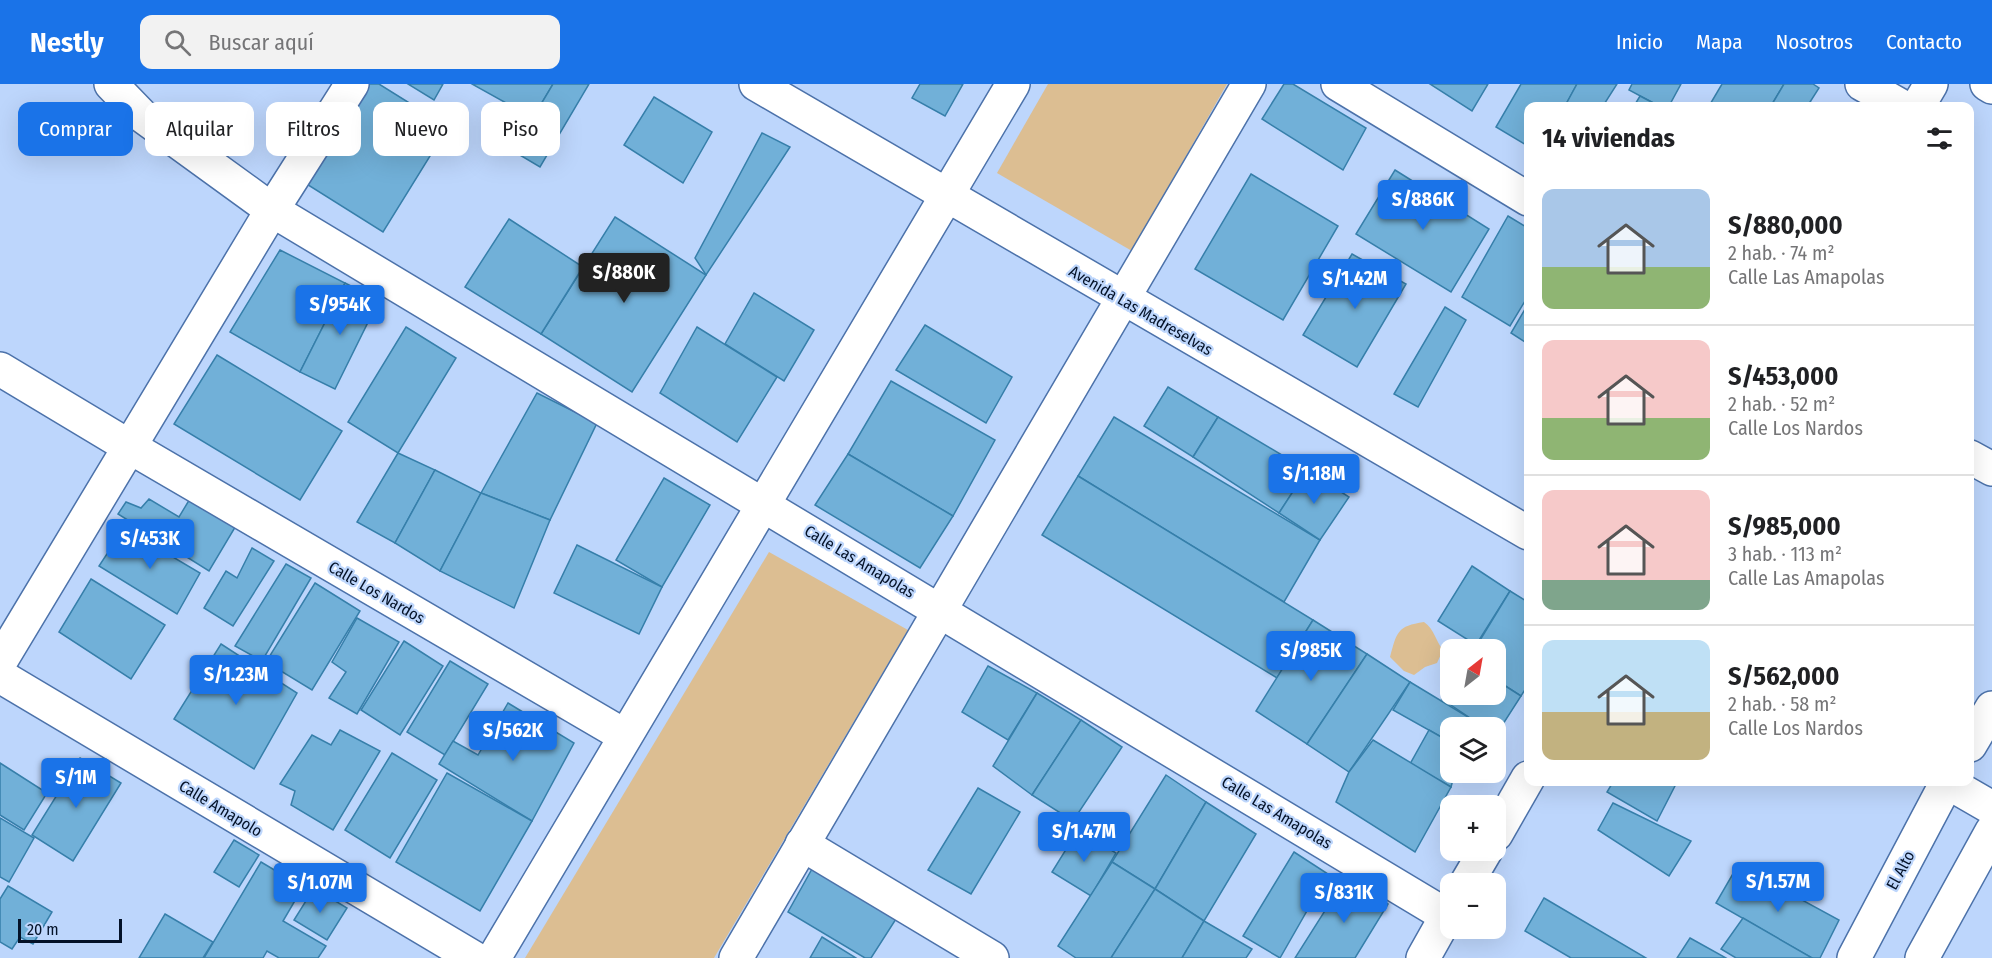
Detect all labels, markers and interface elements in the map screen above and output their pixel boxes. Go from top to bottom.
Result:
search box [140,15,560,69]
text: Nestly [30,26,104,59]
icon: search [161,26,194,59]
text: Buscar aquí [209,29,314,56]
text: Inicio [1616,29,1663,55]
text: Mapa [1696,29,1743,55]
text: Nosotros [1776,29,1853,55]
text: Contacto [1886,29,1962,55]
chip: Comprar [18,102,133,156]
chip: Alquilar [145,102,254,156]
chip: Filtros [266,102,361,156]
chip: Nuevo [373,102,469,156]
chip: Piso [481,102,560,156]
icon: filters [1923,122,1956,155]
text: 14 viviendas [1542,123,1675,154]
pin: S/886K [1374,180,1472,231]
text: S/886K [1392,187,1454,211]
text: S/880,000 [1728,210,1843,241]
icon: home [1590,213,1662,285]
text: 2 hab. · 74 m² [1728,241,1835,265]
pin: S/880K [575,253,673,304]
pin: S/1.42M [1300,259,1410,310]
text: S/880K [593,260,655,284]
street label: Avenida Las Madreselvas [1066,262,1216,359]
text: Calle Las Amapolas [1728,265,1884,289]
text: S/1.42M [1323,266,1387,290]
pin: S/954K [291,285,389,336]
text: S/954K [310,292,371,316]
text: S/453,000 [1728,361,1838,392]
icon: home [1590,364,1662,436]
text: 2 hab. · 52 m² [1728,392,1835,416]
text: Calle Los Nardos [1728,416,1863,440]
pin: S/1.18M [1259,454,1369,505]
text: S/1.18M [1283,461,1346,485]
text: S/985,000 [1728,511,1841,542]
icon: home [1590,514,1662,586]
pin: S/453K [101,519,199,570]
street label: Calle Las Amapolas [801,521,918,602]
text: S/453K [120,526,180,550]
text: 3 hab. · 113 m² [1728,542,1842,566]
street label: Calle Los Nardos [325,557,428,628]
text: Calle Las Amapolas [1728,566,1884,590]
pin: S/985K [1262,631,1360,682]
text: S/985K [1280,638,1342,662]
north arrow [1440,639,1506,705]
map controls [1440,639,1506,939]
pin: S/1.23M [181,655,291,706]
text: S/562,000 [1728,661,1839,692]
text: S/1.23M [204,662,268,686]
icon: home [1590,664,1662,736]
text: 2 hab. · 58 m² [1728,692,1837,716]
pin: S/562K [464,711,562,762]
text: Calle Los Nardos [1728,716,1863,740]
button: layers [1440,717,1506,783]
text: S/562K [483,718,543,742]
pin: S/1M [40,758,112,809]
text: S/1M [55,765,97,789]
street label: Calle Las Amapolas [1218,772,1335,853]
street label: Calle Amapolo [176,776,266,841]
button: + [1440,795,1506,861]
pin: S/1.47M [1029,812,1139,863]
text: S/1.47M [1052,819,1116,843]
street label: El Alto [1882,847,1919,893]
pin: S/1.57M [1723,862,1833,913]
pin: S/1.07M [265,863,375,914]
text: S/1.57M [1746,869,1810,893]
text: S/1.07M [288,870,352,894]
pin: S/831K [1295,873,1393,924]
button: − [1440,873,1506,939]
text: S/831K [1315,880,1373,904]
scale bar [18,916,122,944]
text: 20 m [27,920,58,939]

